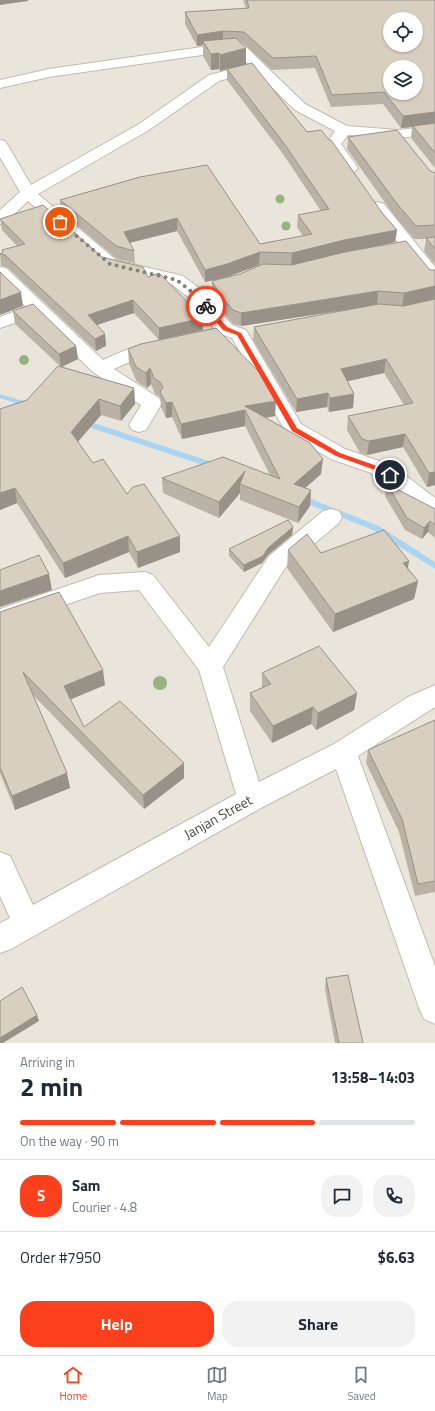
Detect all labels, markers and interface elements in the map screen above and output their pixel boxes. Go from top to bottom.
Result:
map controls [383,12,423,100]
button: locate [383,12,423,52]
button: layers [383,60,423,100]
pin [43,205,77,239]
icon: bag [49,211,71,233]
courier [186,286,226,326]
icon: bike [195,295,217,317]
pin [373,458,407,492]
icon: home [379,464,401,486]
street label: Janjan Street [180,789,256,844]
text: Arriving in [20,1052,75,1072]
text: 13:58–14:03 [331,1066,415,1089]
text: 2 min [20,1067,83,1106]
text: On the way · 90 m [20,1131,119,1151]
text: Sam [72,1174,100,1197]
button: chat [321,1175,363,1217]
button: phone [373,1175,415,1217]
text: S [37,1184,45,1207]
text: Courier · 4.8 [72,1197,137,1217]
text: Order #7950 [20,1246,101,1269]
text: $6.63 [378,1246,415,1269]
button: Help [20,1301,214,1347]
button: Share [222,1301,415,1347]
tab: Home [60,1364,87,1404]
tab: Map [206,1364,228,1404]
tab: Saved [347,1364,375,1404]

